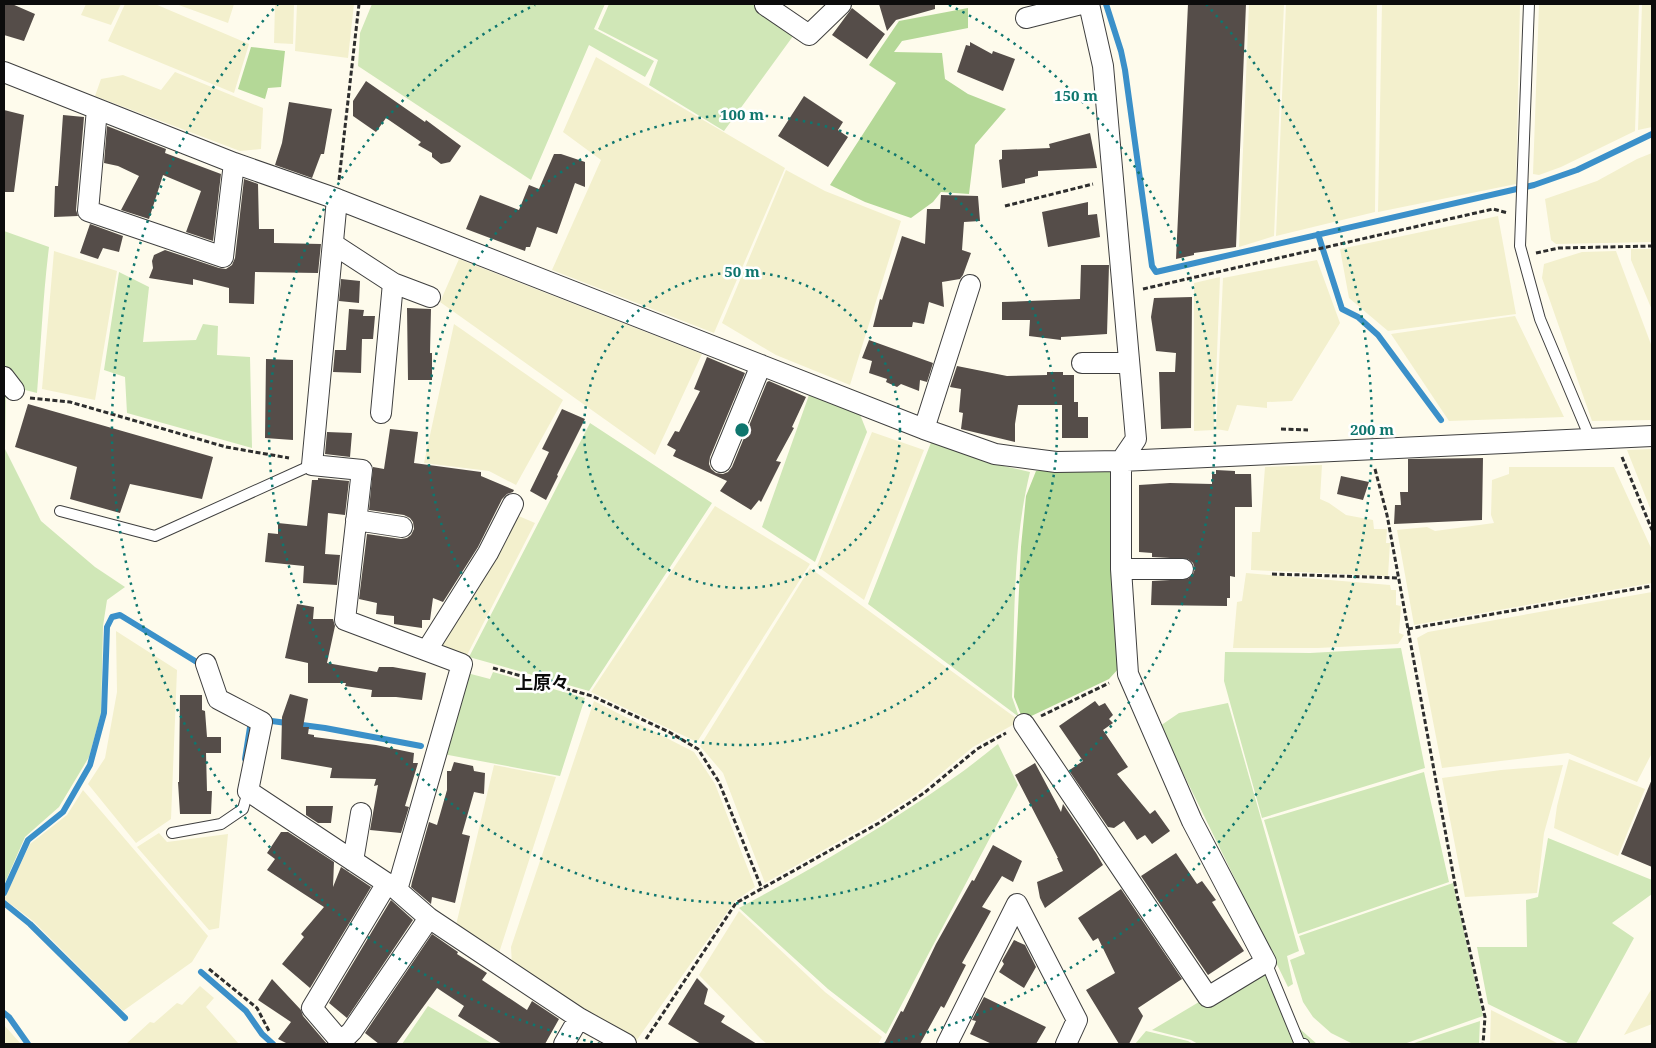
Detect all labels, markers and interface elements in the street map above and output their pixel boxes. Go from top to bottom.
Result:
text: 150 m [1054,85,1098,105]
text: 100 m [720,104,764,124]
text: 50 m [724,261,760,281]
text: 200 m [1350,419,1394,439]
centre of rings [733,421,751,439]
district label: 上原々 [515,670,569,694]

